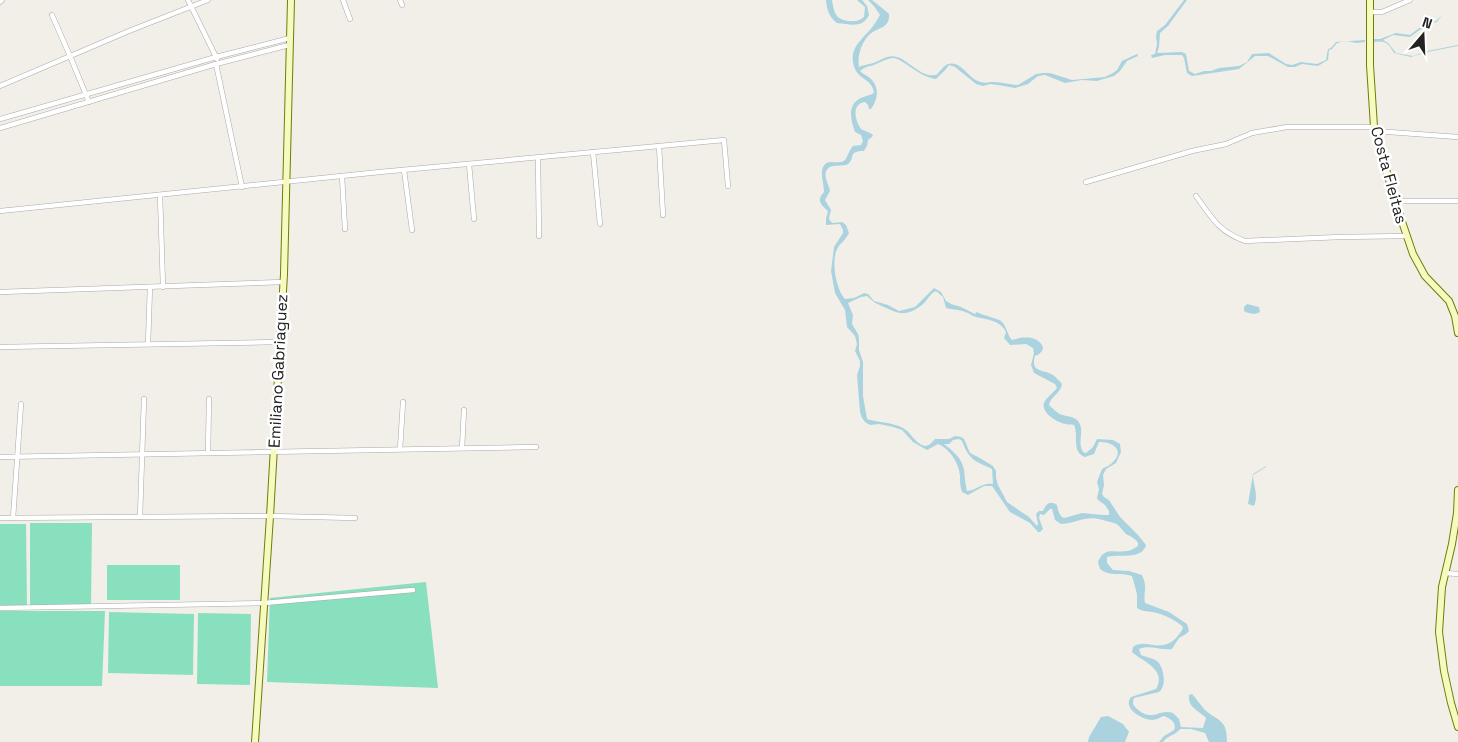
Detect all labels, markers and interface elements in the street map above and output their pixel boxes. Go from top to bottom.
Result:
north arrow [1398,10,1448,60]
text: N [1420,13,1435,33]
street label: Costa Fleitas [1366,124,1412,226]
street label: Emiliano Gabriaguez [263,293,293,449]

